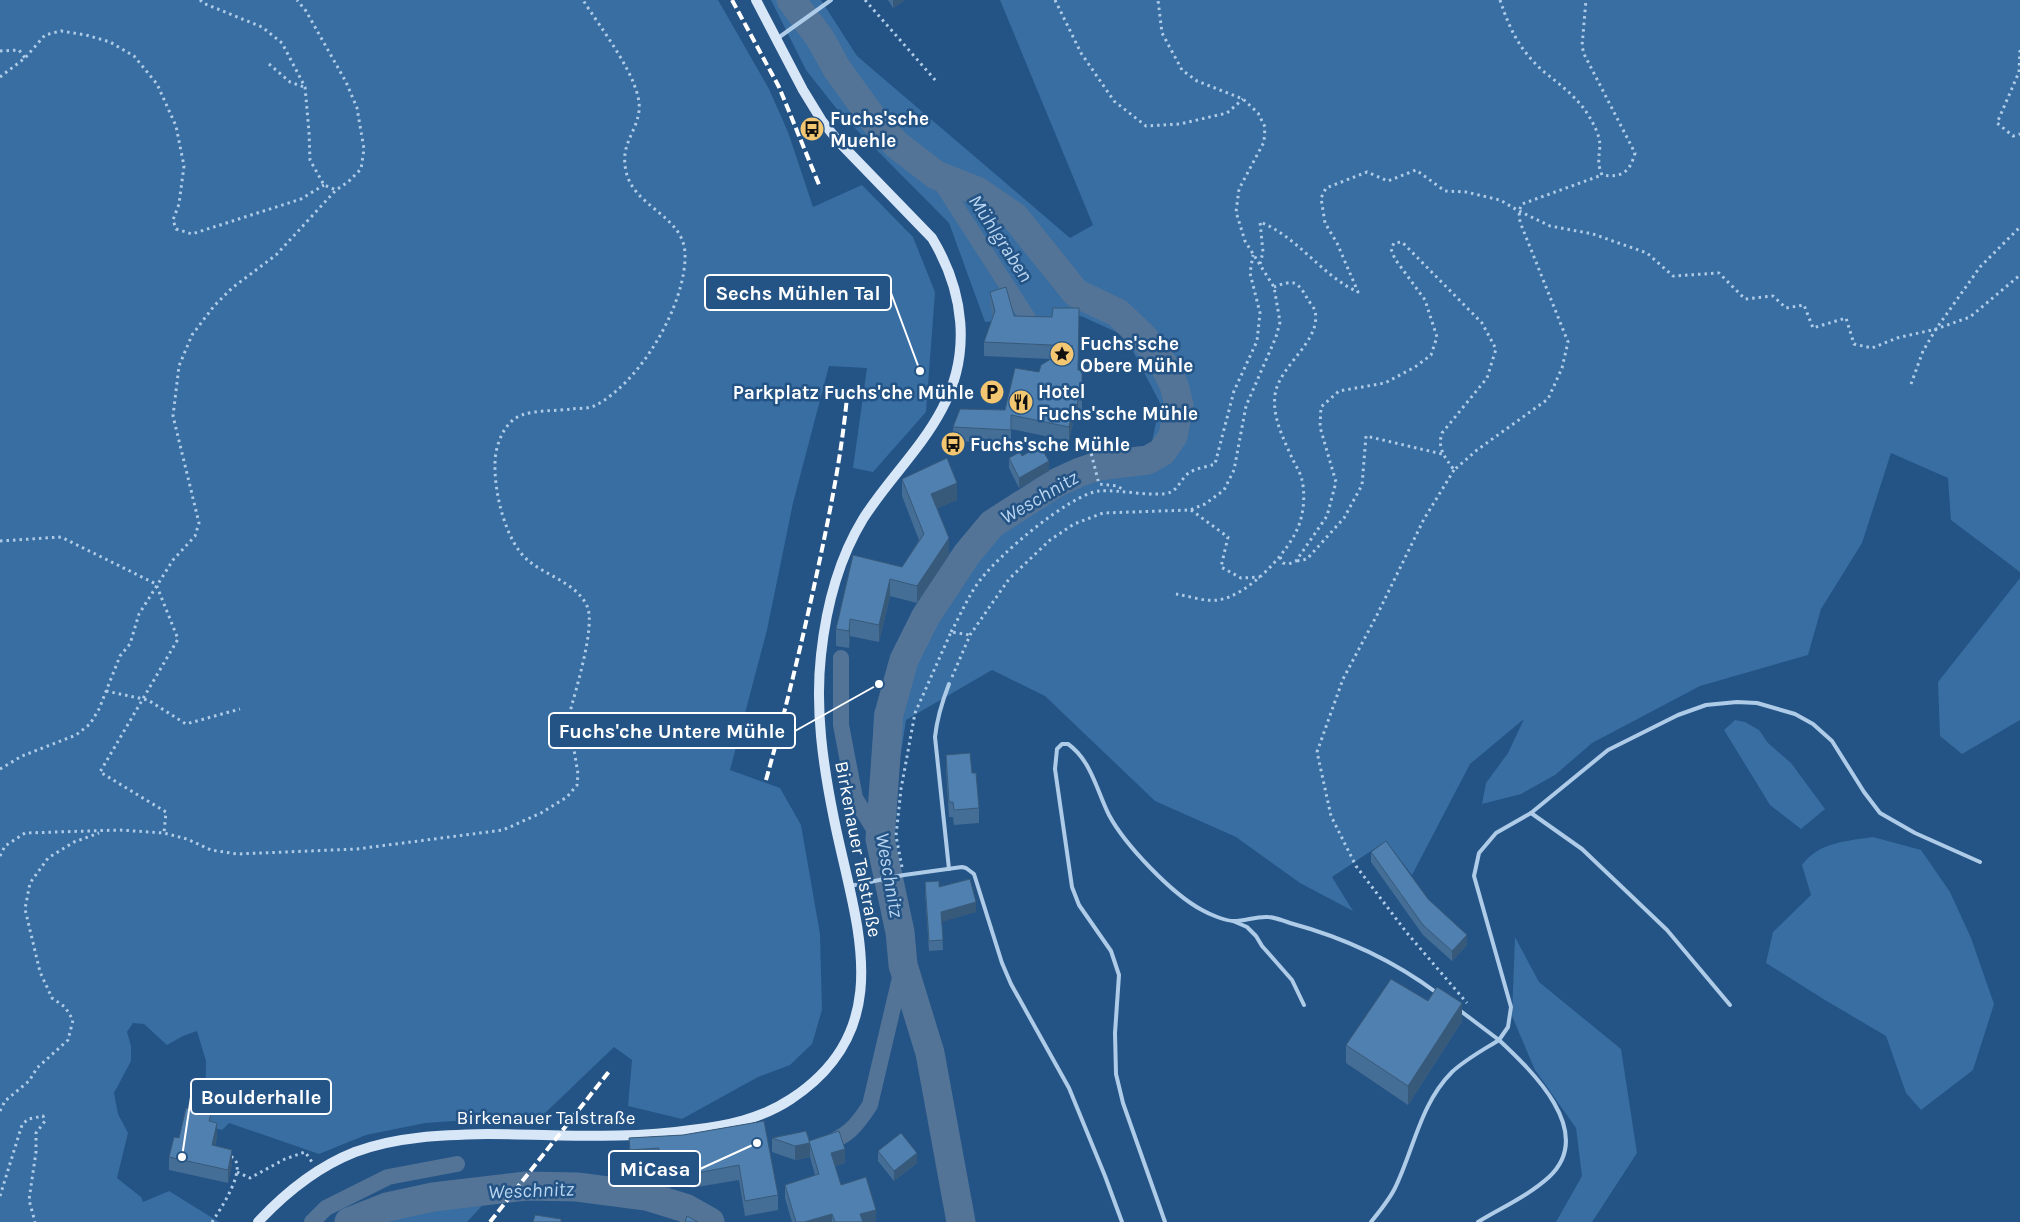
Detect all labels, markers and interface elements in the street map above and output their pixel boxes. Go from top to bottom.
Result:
place label: Fuchs'sche Muehle [830,108,929,152]
bus stop icon: Fuchs'sche Muehle [799,116,825,142]
water label: Mühlgraben [964,190,1037,286]
callout: Sechs Mühlen Tal [705,275,891,310]
text: Sechs Mühlen Tal [715,282,881,305]
place label: Fuchs'sche Obere Mühle [1080,333,1193,377]
place icon: Fuchs'sche Obere Mühle [1049,341,1075,367]
parking icon: Parkplatz Fuchs'che Mühle [979,379,1005,405]
place label: Hotel Fuchs'sche Mühle [1038,381,1198,425]
place label: Parkplatz Fuchs'che Mühle [733,382,974,404]
restaurant icon: Hotel Fuchs'sche Mühle [1008,389,1034,415]
bus stop icon: Fuchs'sche Mühle [940,431,966,457]
place label: Fuchs'sche Mühle [970,434,1130,456]
water label: Weschnitz [996,466,1083,529]
callout: Fuchs'che Untere Mühle [549,713,795,748]
text: Fuchs'che Untere Mühle [559,720,785,743]
street label: Birkenauer Talstraße [830,759,886,939]
water label: Weschnitz [871,831,908,920]
callout: Boulderhalle [191,1079,331,1114]
text: Boulderhalle [201,1086,321,1109]
street label: Birkenauer Talstraße [457,1107,635,1129]
callout: MiCasa [609,1151,700,1186]
text: MiCasa [620,1158,690,1181]
water label: Weschnitz [488,1177,575,1203]

